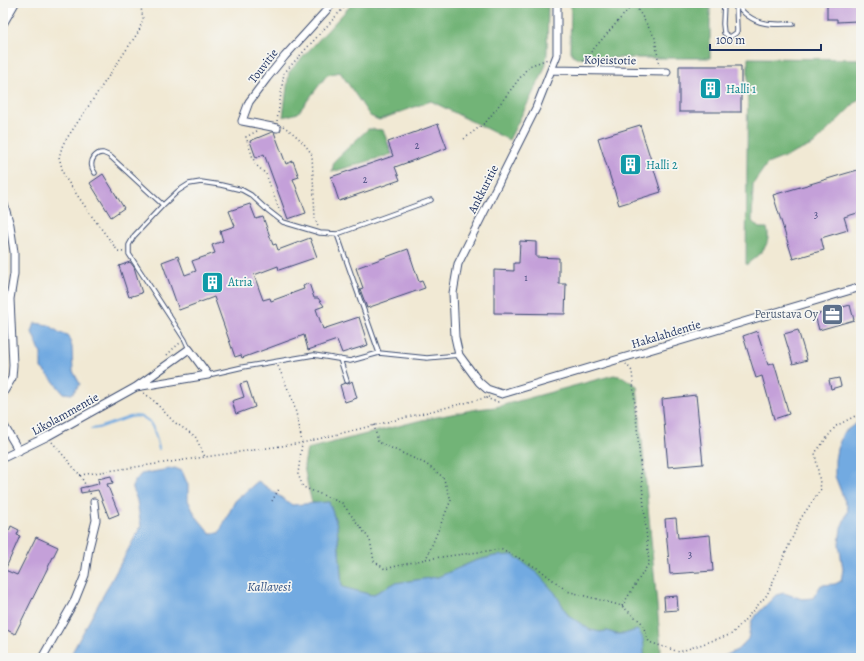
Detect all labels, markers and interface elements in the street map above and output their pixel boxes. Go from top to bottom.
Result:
scale bar [710,26,821,52]
text: 100 m [716,32,745,48]
street label: Touvitie [244,45,282,87]
street label: Kojeistotie [584,52,636,68]
building icon: Halli 1 [697,76,723,102]
place label: Halli 1 [726,81,756,97]
house number: 2 [415,139,420,152]
building icon: Halli 2 [617,152,643,178]
place label: Halli 2 [646,157,678,173]
street label: Ankkuritie [464,162,502,217]
house number: 2 [363,173,368,186]
house number: 3 [814,208,818,221]
building icon: Atria [200,269,226,295]
house number: 1 [524,271,528,284]
place label: Atria [227,274,253,290]
office icon: Perustava Oy [820,301,846,327]
place label: Perustava Oy [754,306,819,322]
street label: Hakalahdentie [629,316,703,352]
street label: Likolammentie [29,389,101,439]
house number: 3 [688,548,692,561]
water label: Kallavesi [247,578,291,595]

